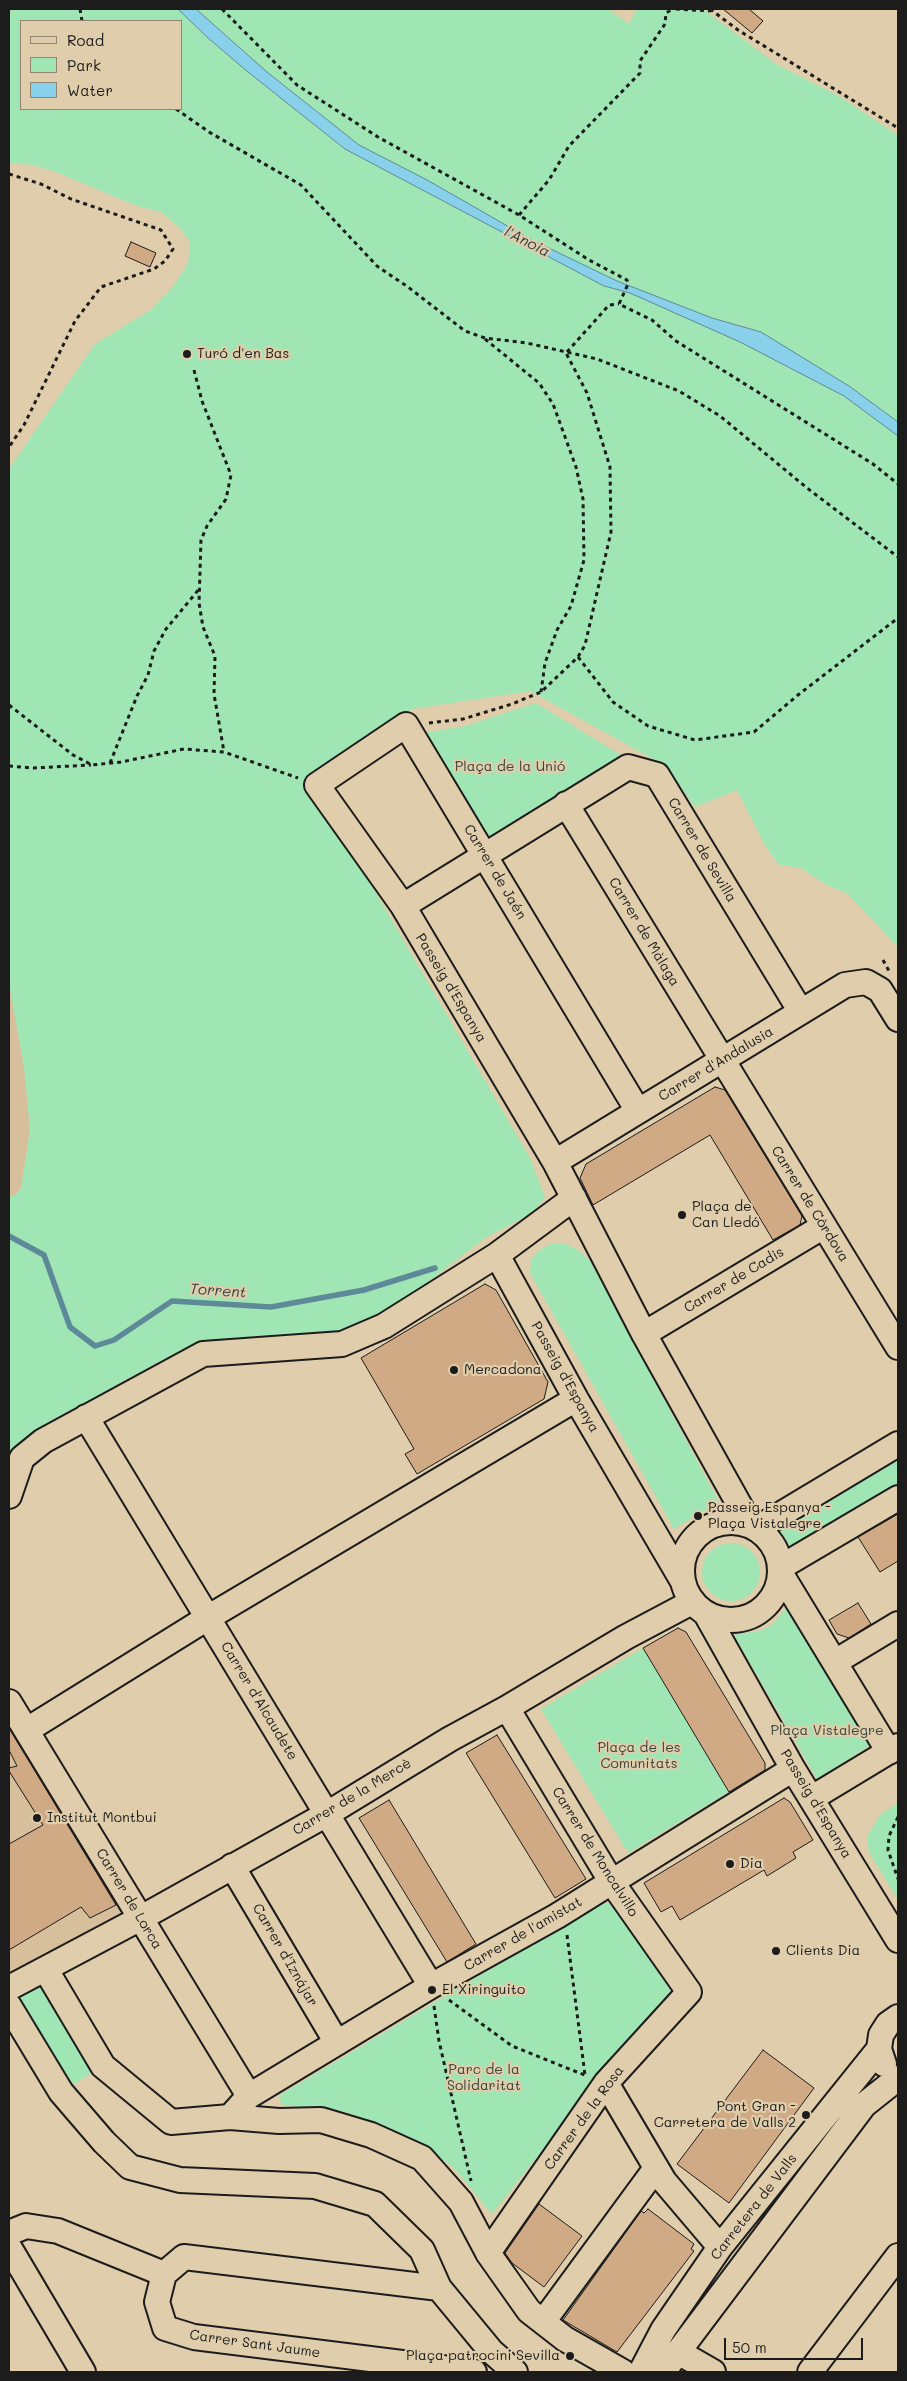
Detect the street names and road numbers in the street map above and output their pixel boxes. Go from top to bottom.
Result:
street label: Carrer de Sevilla [664,795,740,905]
street label: Carrer de Jaén [460,821,530,923]
street label: Carrer de Màlaga [605,875,683,989]
street label: Passeig d'Espanya [412,930,490,1046]
street label: Carrer d'Andalusia [656,1023,776,1105]
street label: Carrer de Còrdova [767,1143,853,1265]
street label: Carrer de Cadis [681,1244,787,1316]
street label: Passeig d'Espanya [528,1319,602,1435]
street label: Carrer d'Alcaudete [217,1639,301,1763]
street label: Passeig d'Espanya [777,1746,855,1862]
street label: Carrer de la Mercè [290,1755,414,1839]
street label: Carrer de Moncalvillo [548,1784,642,1920]
street label: Carrer de Lorca [92,1846,166,1952]
street label: Carrer de l'amistat [461,1893,585,1975]
street label: Carrer d'Iznájar [249,1901,321,2009]
street label: Carrer de la Rosa [541,2063,627,2173]
street label: Carretera de Valls [707,2151,801,2263]
street label: Carrer Sant Jaume [189,2327,321,2361]

